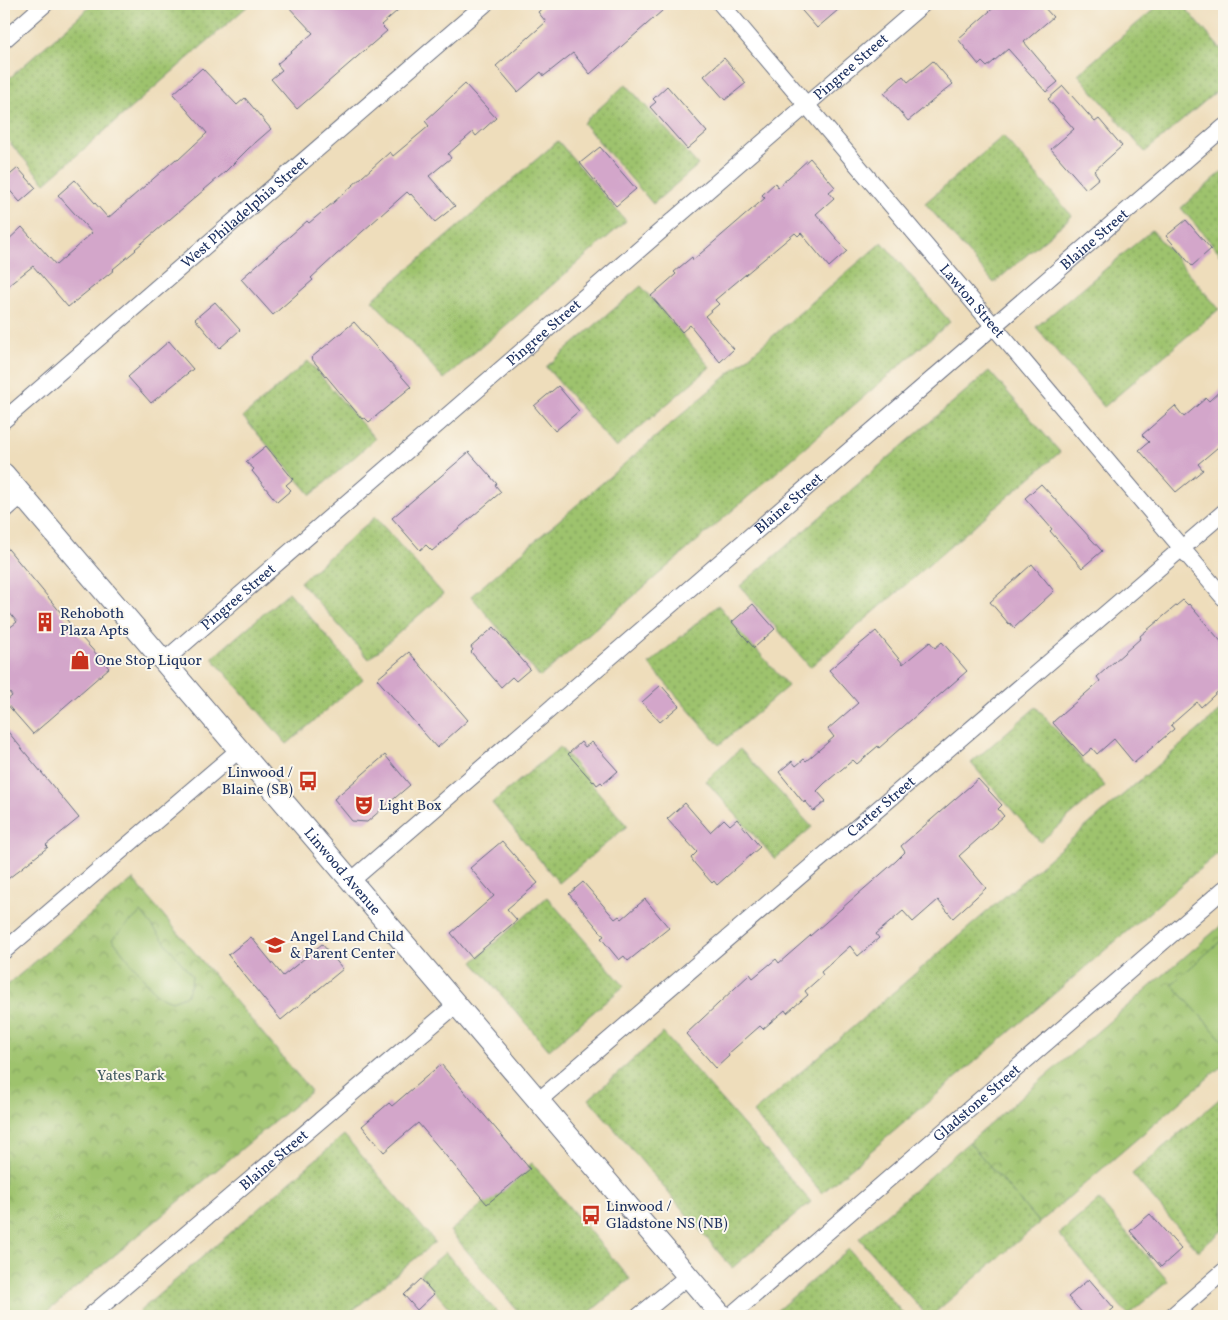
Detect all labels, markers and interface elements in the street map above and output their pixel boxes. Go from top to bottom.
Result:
street label: Pingree Street [810,30,893,106]
street label: West Philadelphia Street [177,152,314,274]
street label: Blaine Street [1056,205,1134,276]
street label: Lawton Street [934,260,1009,344]
street label: Pingree Street [503,295,586,372]
street label: Blaine Street [751,469,828,540]
street label: Pingree Street [197,560,281,636]
place label: Rehoboth Plaza Apts [60,604,129,642]
building icon: Rehoboth Plaza Apts [34,611,56,633]
shop icon: One Stop Liquor [69,649,91,671]
place label: One Stop Liquor [95,651,202,672]
place label: Linwood / Blaine (SB) [222,763,294,801]
bus stop icon: Linwood / Blaine (SB) [297,770,319,792]
street label: Carter Street [843,772,921,843]
theatre icon: Light Box [353,794,375,816]
place label: Light Box [379,796,442,817]
street label: Linwood Avenue [298,824,385,921]
place label: Angel Land Child & Parent Center [290,927,404,965]
school or university icon: Angel Land Child & Parent Center [264,934,286,956]
street label: Gladstone Street [929,1060,1026,1148]
park label: Yates Park [97,1066,165,1087]
street label: Blaine Street [236,1126,314,1196]
place label: Linwood / Gladstone NS (NB) [606,1197,728,1235]
bus stop icon: Linwood / Gladstone NS (NB) [580,1204,602,1226]

